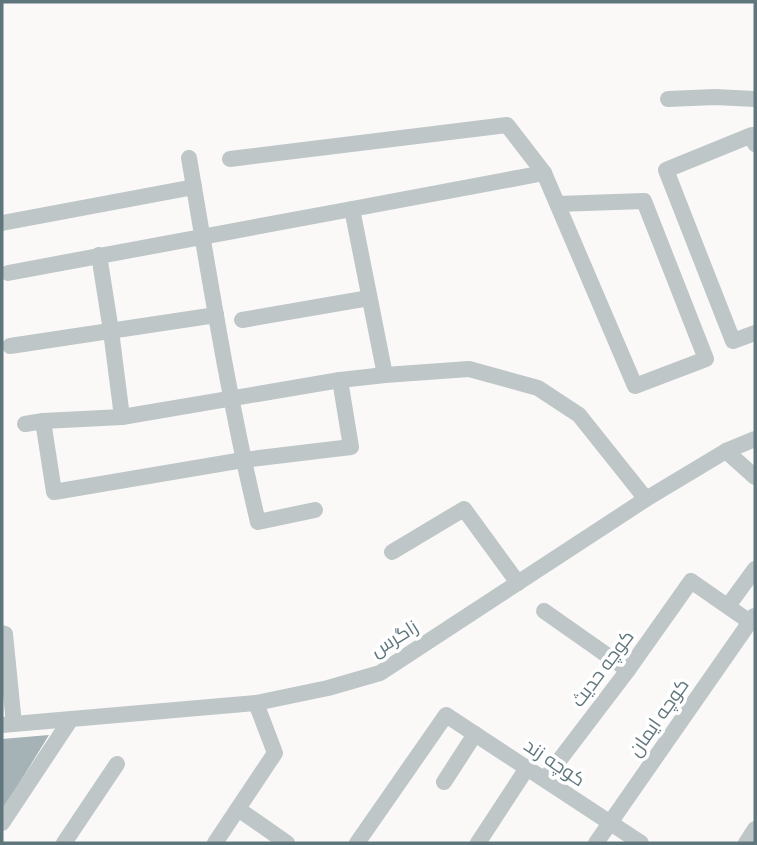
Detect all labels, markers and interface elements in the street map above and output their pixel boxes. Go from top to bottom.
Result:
street label: زاگرس [366,615,422,662]
street label: کوچه حدیث [566,625,639,712]
street label: کوچه ایمان [623,674,694,761]
street label: کوچه زند [519,734,590,792]

